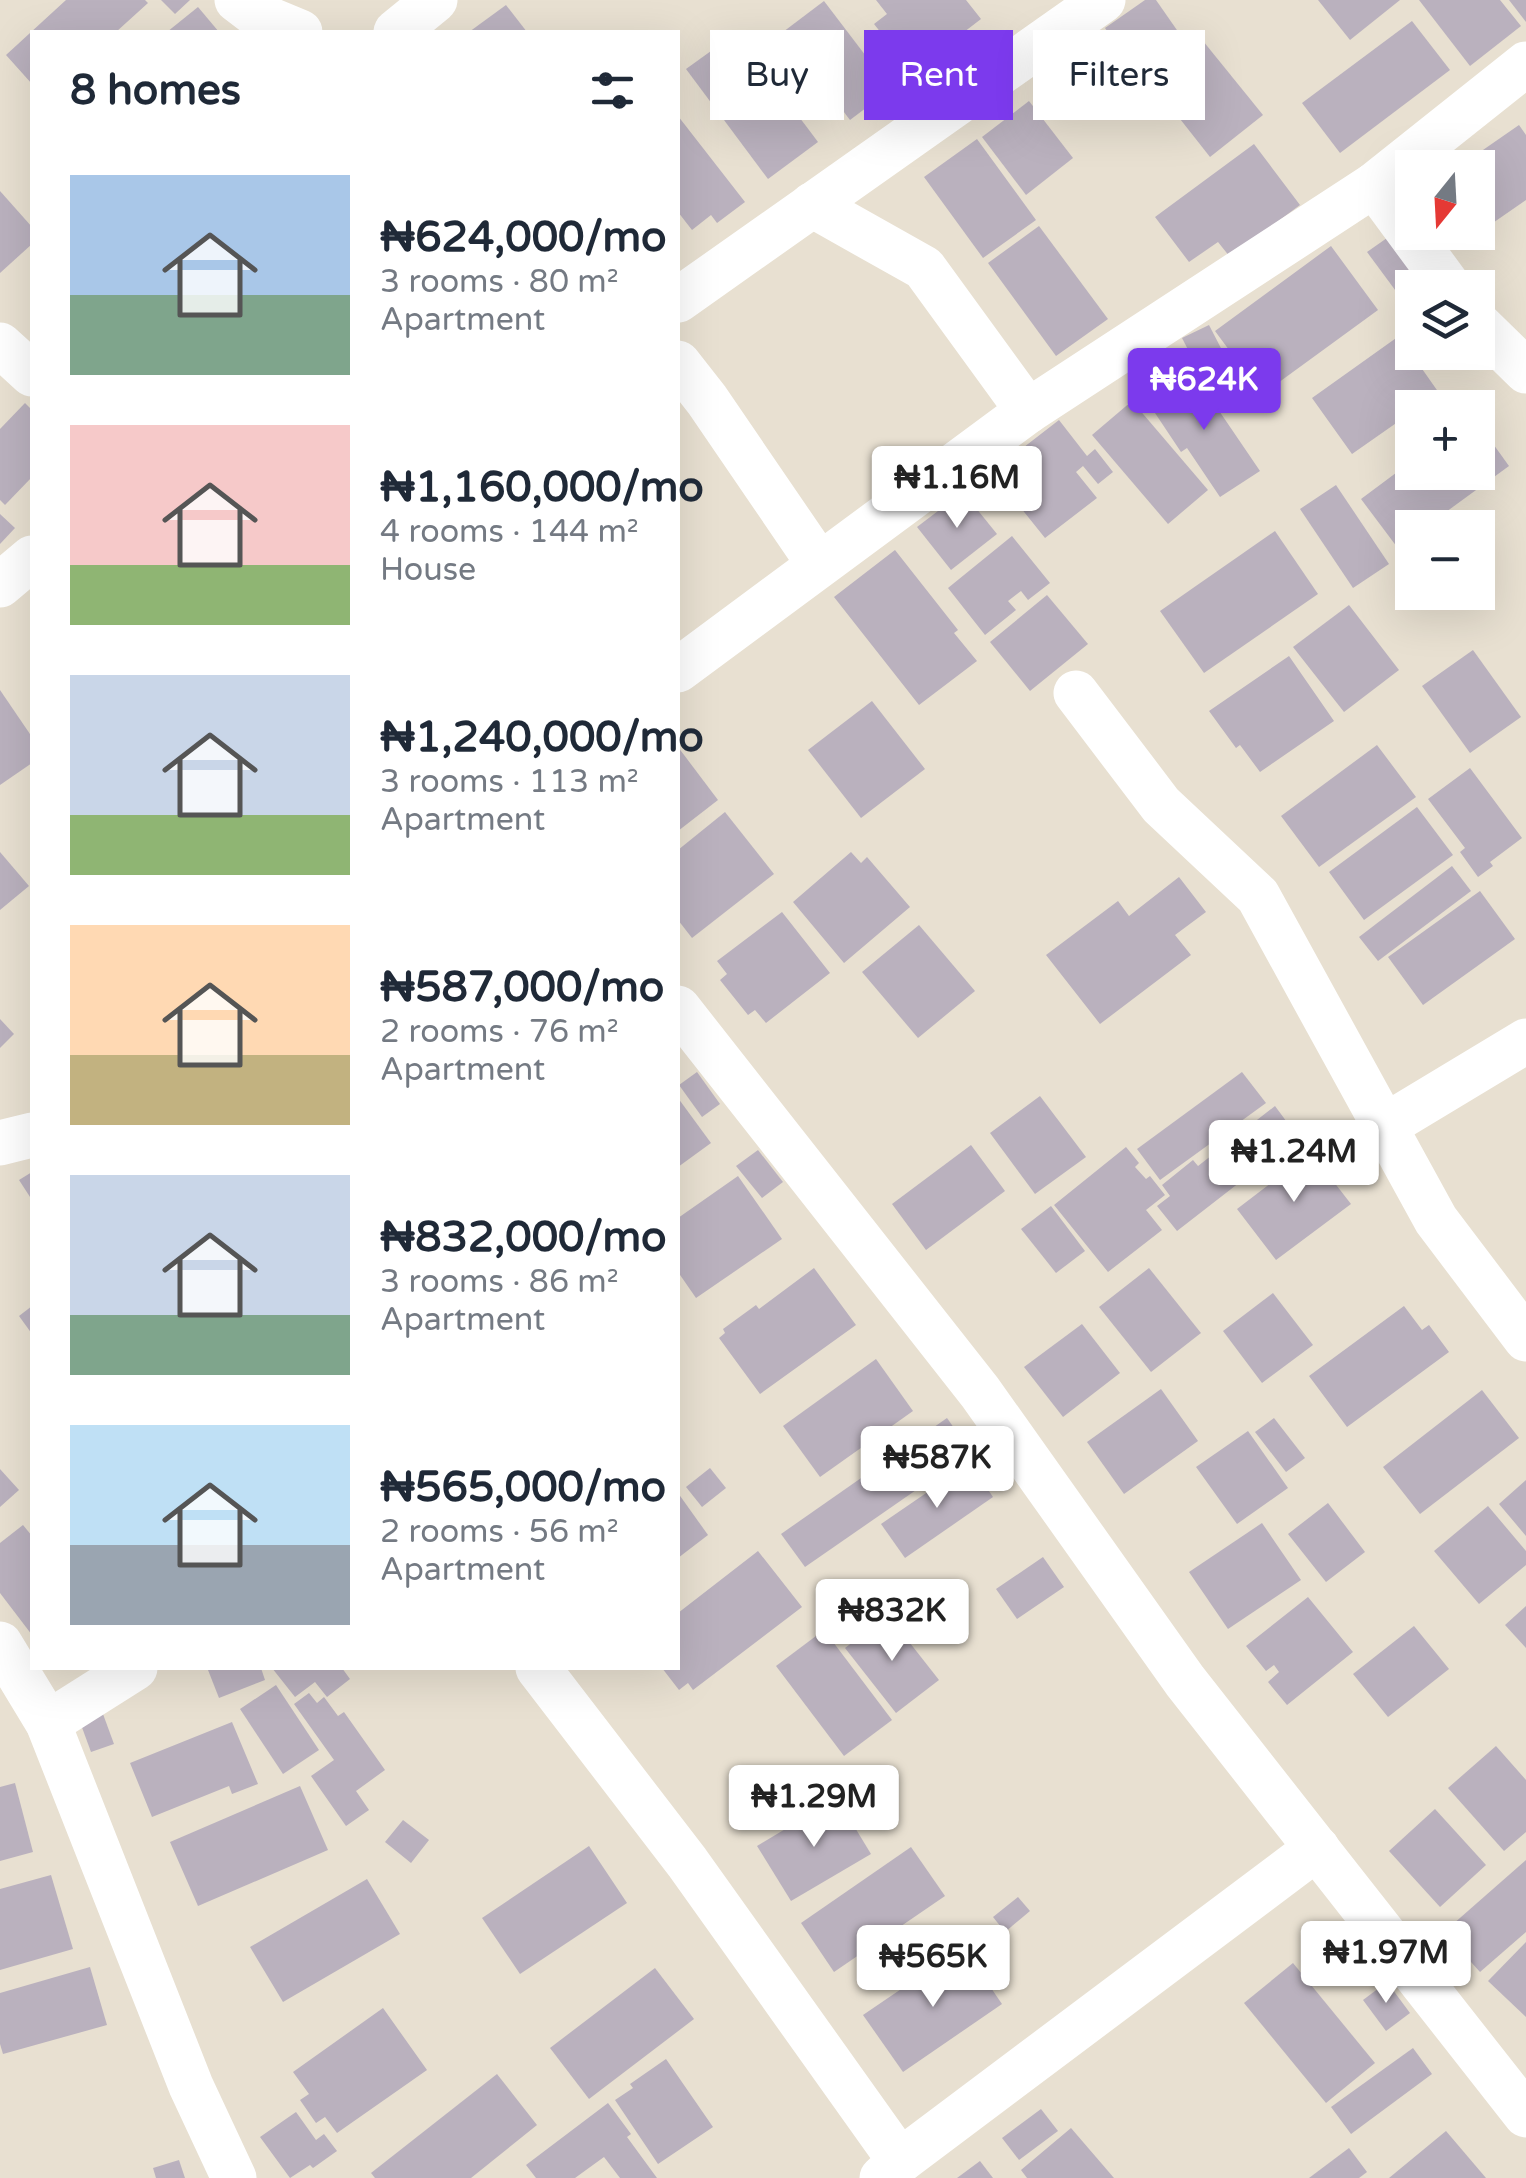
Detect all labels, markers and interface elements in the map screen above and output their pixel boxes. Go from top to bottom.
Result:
chip: Buy [710,30,844,120]
chip: Rent [864,30,1013,120]
chip: Filters [1033,30,1205,120]
icon: filters [585,63,640,118]
text: 8 homes [70,65,241,116]
north arrow [1395,150,1495,250]
map controls [1395,150,1495,610]
text: ₦624,000/mo [380,212,666,263]
icon: home [150,215,270,335]
text: 3 rooms · 80 m² [380,263,619,301]
button: layers [1395,270,1495,370]
text: Apartment [380,301,545,339]
pin: ₦624K [1134,348,1274,433]
text: ₦624K [1150,361,1258,399]
button: + [1395,390,1495,490]
pin: ₦1.16M [876,446,1038,531]
text: ₦1.16M [894,459,1020,497]
text: ₦1,160,000/mo [380,462,704,513]
icon: home [150,465,270,585]
button: − [1395,510,1495,610]
text: 4 rooms · 144 m² [380,513,639,551]
text: House [380,551,476,589]
text: ₦1,240,000/mo [380,712,704,763]
icon: home [150,715,270,835]
text: 3 rooms · 113 m² [380,763,639,801]
text: Apartment [380,801,545,839]
text: ₦587,000/mo [380,962,664,1013]
icon: home [150,965,270,1085]
text: 2 rooms · 76 m² [380,1013,619,1051]
text: Apartment [380,1051,545,1089]
pin: ₦1.24M [1213,1120,1375,1205]
text: ₦1.24M [1231,1133,1357,1171]
text: ₦832,000/mo [380,1212,666,1263]
icon: home [150,1215,270,1335]
text: 3 rooms · 86 m² [380,1263,619,1301]
text: Apartment [380,1301,545,1339]
pin: ₦587K [867,1426,1007,1511]
text: ₦587K [883,1439,991,1477]
text: ₦565,000/mo [380,1462,666,1513]
icon: home [150,1465,270,1585]
text: 2 rooms · 56 m² [380,1513,619,1551]
text: Apartment [380,1551,545,1589]
pin: ₦832K [822,1579,962,1664]
text: ₦832K [838,1592,946,1630]
pin: ₦1.29M [733,1765,895,1850]
text: ₦1.29M [751,1778,877,1816]
pin: ₦1.97M [1305,1921,1467,2006]
pin: ₦565K [863,1925,1003,2010]
text: ₦1.97M [1323,1934,1449,1972]
text: ₦565K [879,1938,987,1976]

